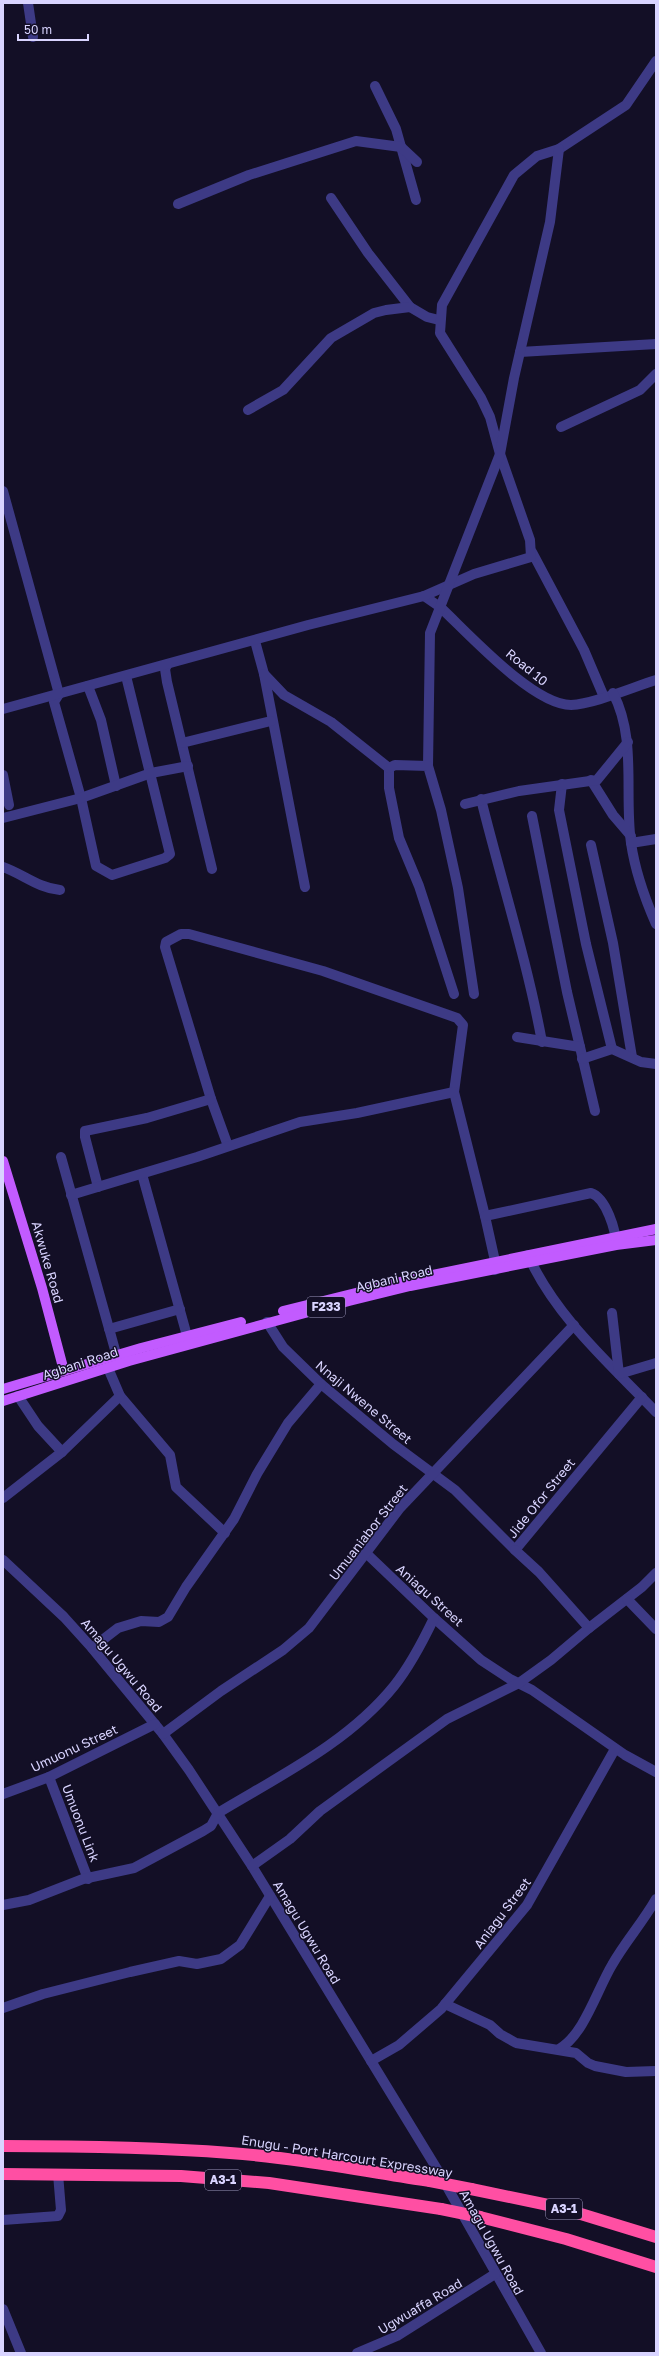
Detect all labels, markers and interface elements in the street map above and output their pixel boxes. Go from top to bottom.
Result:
scale bar [18,16,88,42]
text: 50 m [24,22,52,37]
street label: Road 10 [503,645,551,689]
street label: Akwuke Road [29,1219,67,1305]
street label: Agbani Road [354,1261,434,1295]
road number: F233 [307,1297,345,1317]
street label: Agbani Road [40,1343,120,1383]
street label: Nnaji Nwene Street [313,1357,415,1447]
street label: Jide Ofor Street [504,1455,578,1541]
street label: Umuaniabor Street [325,1481,411,1583]
street label: Aniagu Street [393,1561,467,1629]
street label: Amagu Ugwu Road [78,1615,166,1715]
street label: Umuonu Street [28,1721,120,1775]
street label: Umuonu Link [59,1782,103,1865]
street label: Aniagu Street [470,1874,534,1952]
street label: Amagu Ugwu Road [270,1877,344,1987]
street label: Enugu - Port Harcourt Expressway [240,2131,455,2181]
road number: A3-1 [205,2170,241,2190]
street label: Amagu Ugwu Road [456,2187,528,2297]
road number: A3-1 [546,2199,582,2219]
street label: Ugwuaffa Road [375,2275,465,2337]

